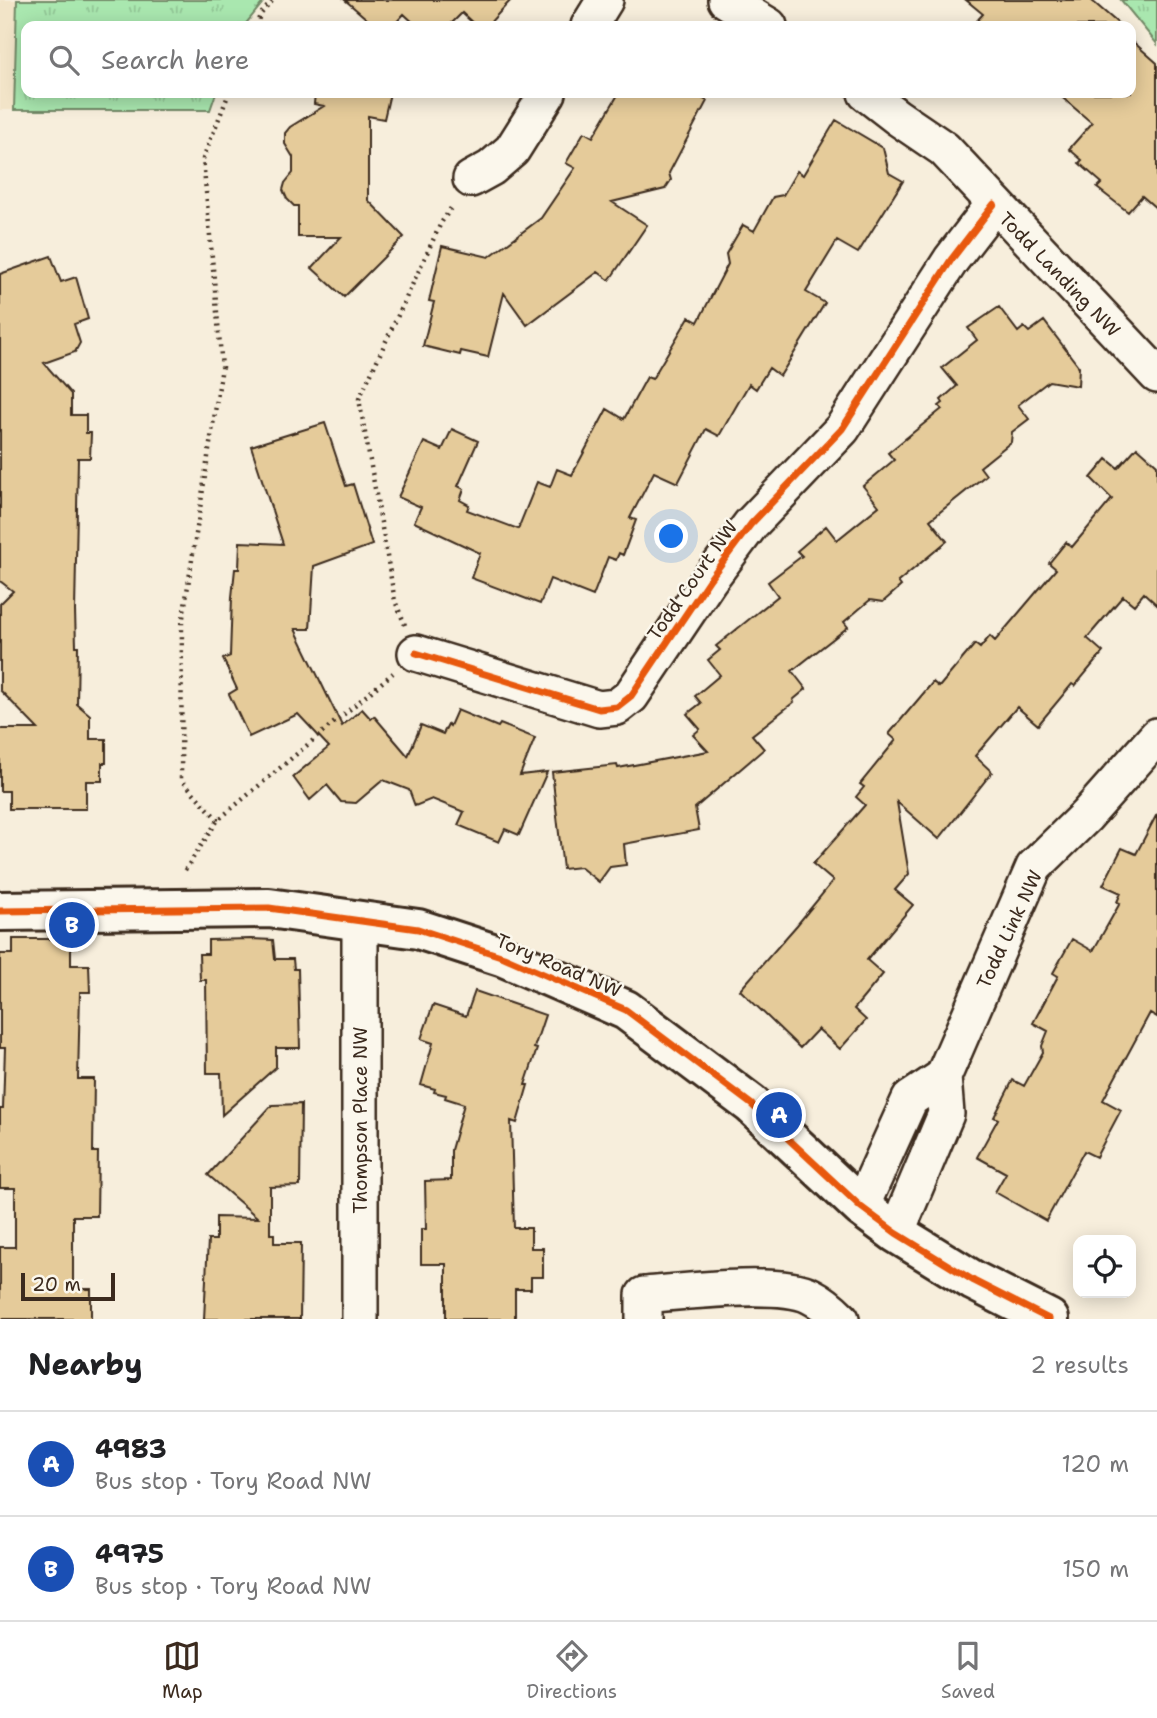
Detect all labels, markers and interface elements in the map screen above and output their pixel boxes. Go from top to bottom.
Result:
search box [21,21,1136,98]
icon: search [45,41,83,79]
text: Search here [101,42,250,77]
street label: Todd Landing NW [994,207,1126,342]
street label: Todd Court NW [642,515,743,645]
your location [654,519,688,553]
street label: Todd Link NW [971,866,1048,993]
pin: B [49,899,95,951]
street label: Tory Road NW [492,928,625,1003]
street label: Thompson Place NW [348,1026,373,1214]
pin: A [756,1089,802,1141]
map controls [1073,1235,1136,1298]
button: locate [1073,1235,1136,1298]
scale bar [21,1270,116,1302]
text: 20 m [32,1272,81,1297]
text: Nearby [28,1344,143,1385]
text: 2 results [1030,1350,1129,1380]
text: 4983 [95,1431,167,1466]
text: A [42,1449,60,1479]
text: 120 m [1061,1449,1129,1479]
text: Bus stop · Tory Road NW [95,1466,372,1496]
text: 4975 [95,1536,164,1571]
text: B [44,1554,58,1584]
text: 150 m [1062,1554,1129,1584]
text: Bus stop · Tory Road NW [95,1571,372,1601]
tab: Map [162,1637,203,1704]
tab: Directions [527,1637,617,1704]
tab: Saved [941,1637,995,1704]

